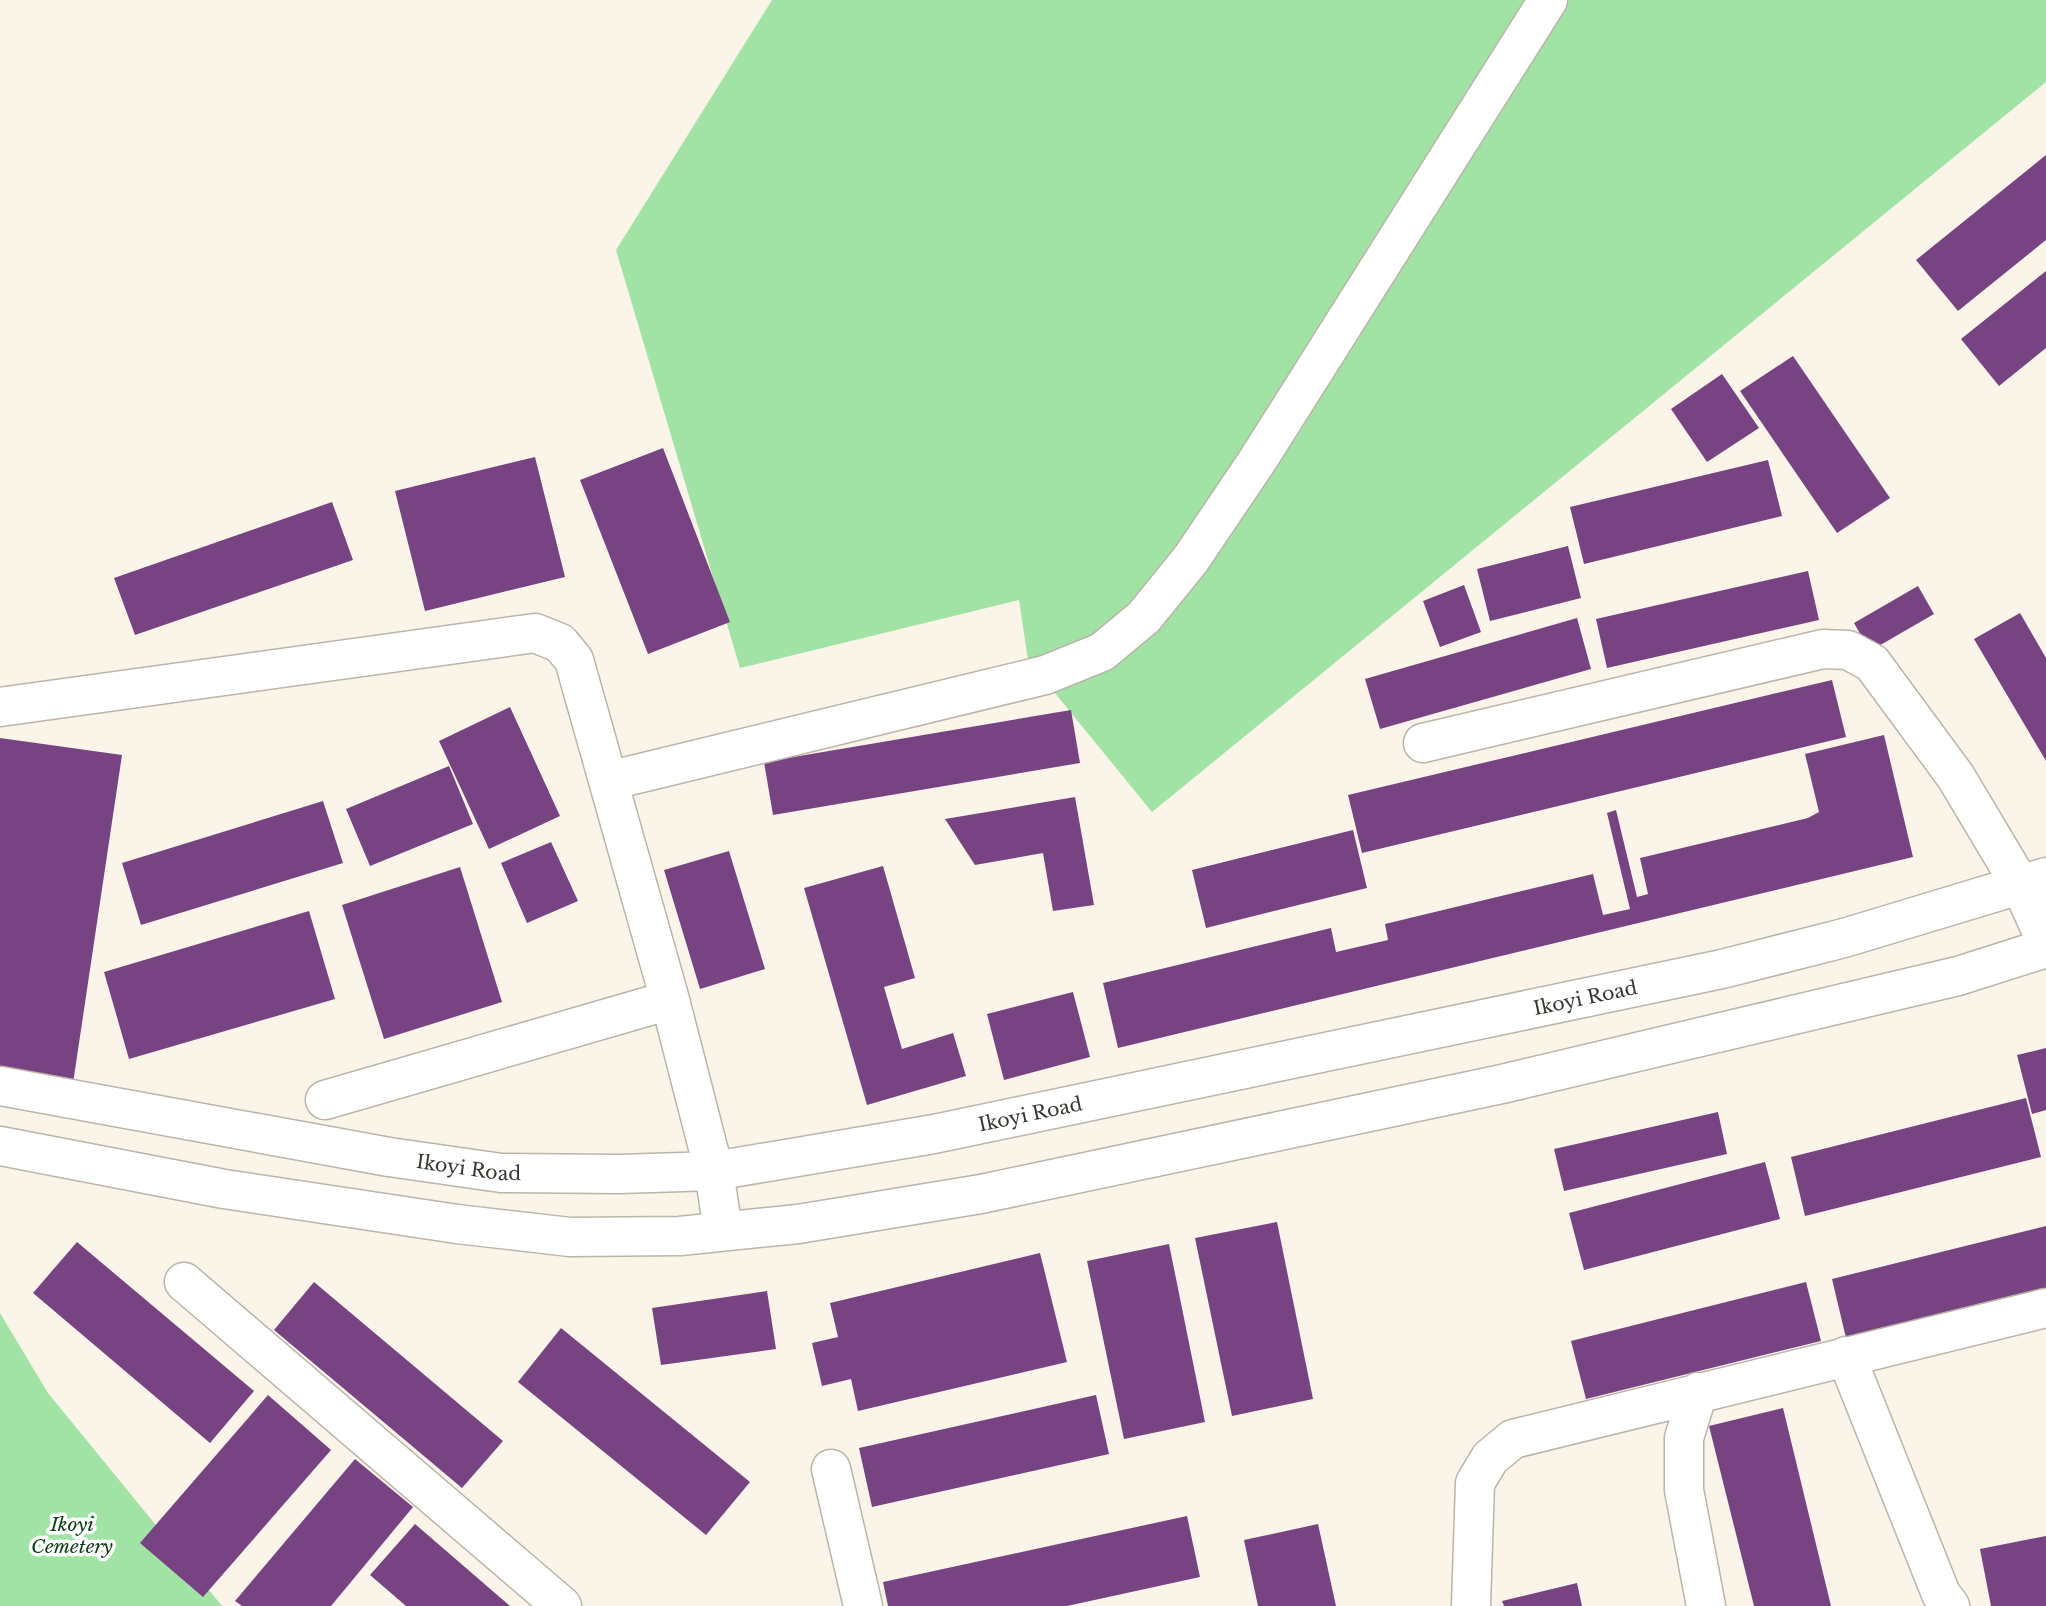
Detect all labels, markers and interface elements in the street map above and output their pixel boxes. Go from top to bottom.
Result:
street label: Ikoyi Road [1531,976,1640,1020]
street label: Ikoyi Road [976,1092,1085,1136]
street label: Ikoyi Road [415,1150,522,1185]
park label: Ikoyi Cemetery [31,1513,113,1558]

